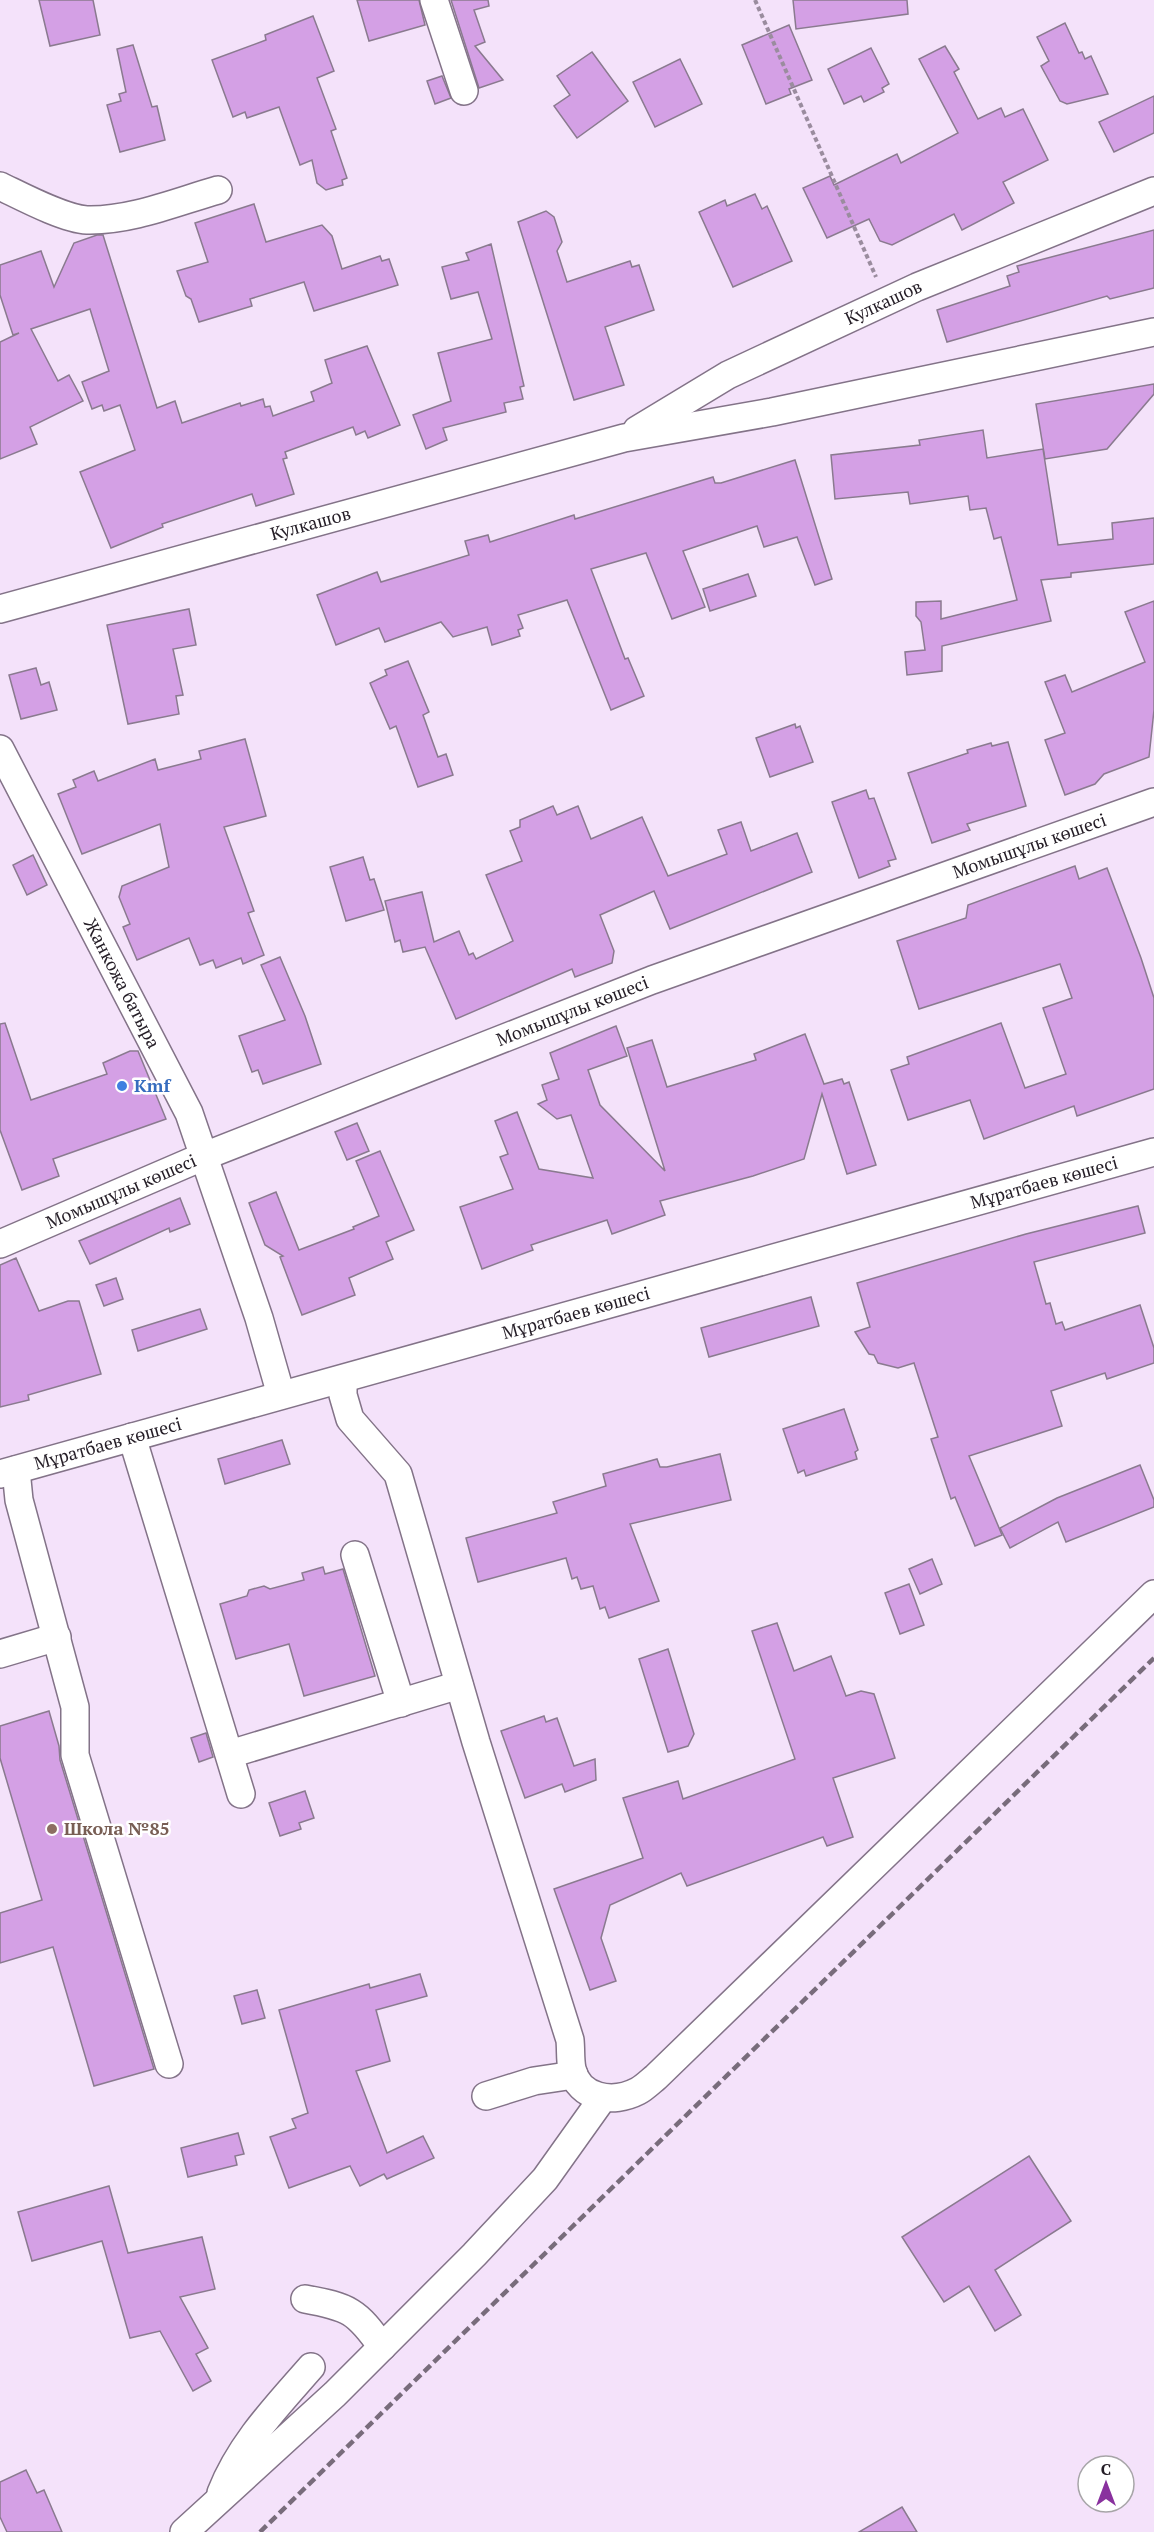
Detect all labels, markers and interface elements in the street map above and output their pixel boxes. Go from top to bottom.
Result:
street label: Кулкашов [841,273,926,330]
street label: Кулкашов [267,500,353,545]
street label: Момышұлы көшесі [949,807,1109,883]
street label: Жанкожа батыра [79,914,166,1052]
street label: Момышұлы көшесі [493,970,652,1051]
place label: Kmf [134,1073,171,1097]
marker: Kmf [115,1079,129,1093]
street label: Момышұлы көшесі [42,1148,200,1234]
street label: Мұратбаев көшесі [967,1150,1120,1214]
street label: Мұратбаев көшесі [499,1280,652,1344]
street label: Мұратбаев көшесі [31,1411,184,1475]
place label: Школа №85 [64,1816,170,1840]
marker: Школа №85 [45,1822,59,1836]
north arrow [1076,2454,1136,2514]
text: С [1101,2458,1111,2480]

